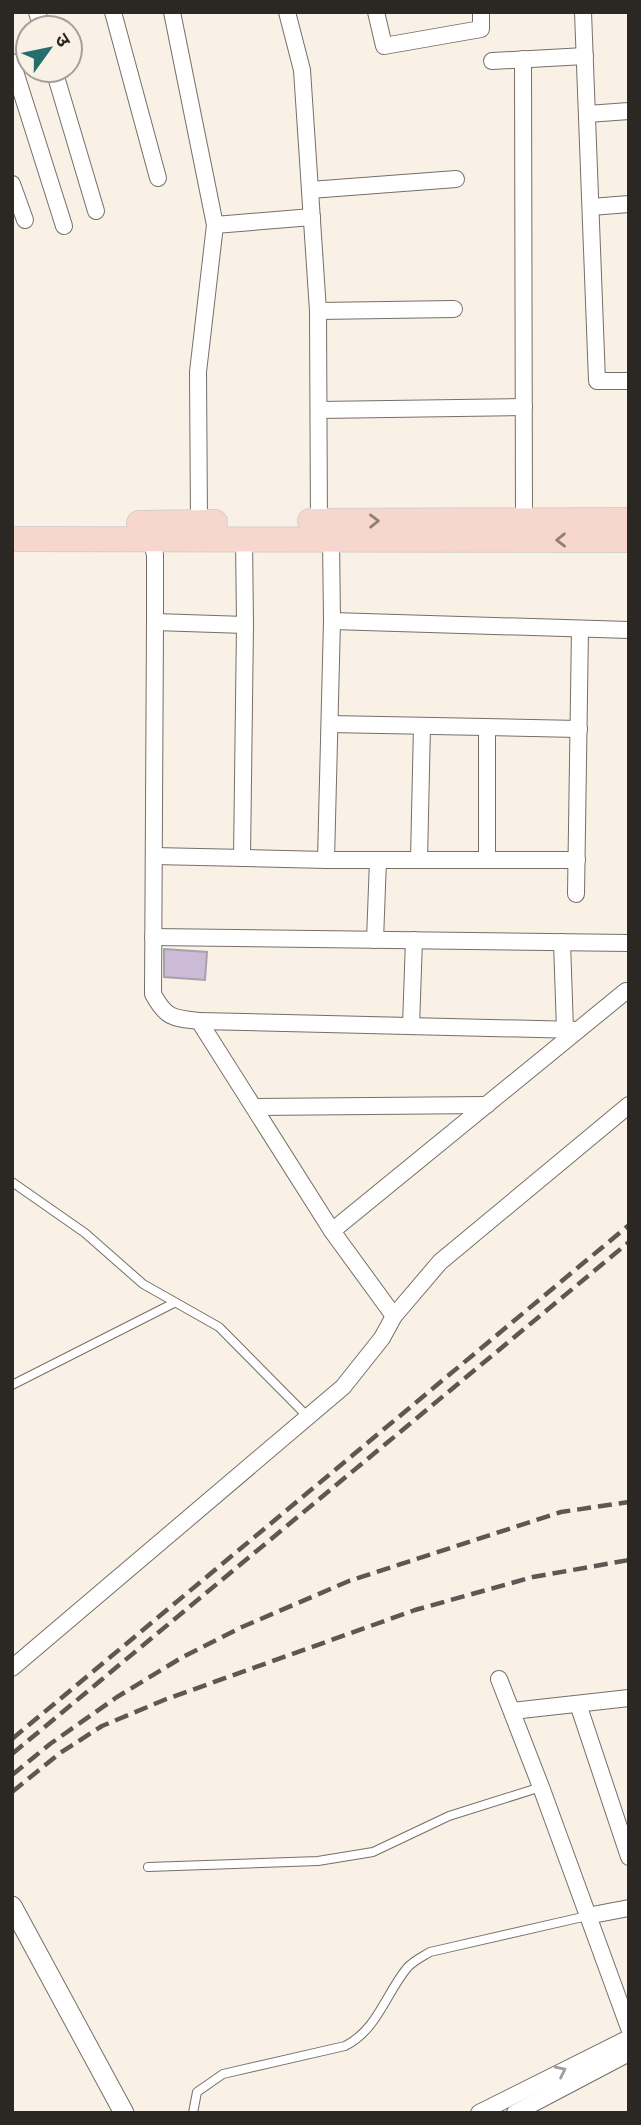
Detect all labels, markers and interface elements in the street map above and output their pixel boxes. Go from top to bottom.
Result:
north arrow [14,14,84,84]
text: उ [50,29,76,52]
one-way arrow [369,513,380,528]
one-way arrow [555,533,566,548]
one-way arrow [554,2065,567,2079]

